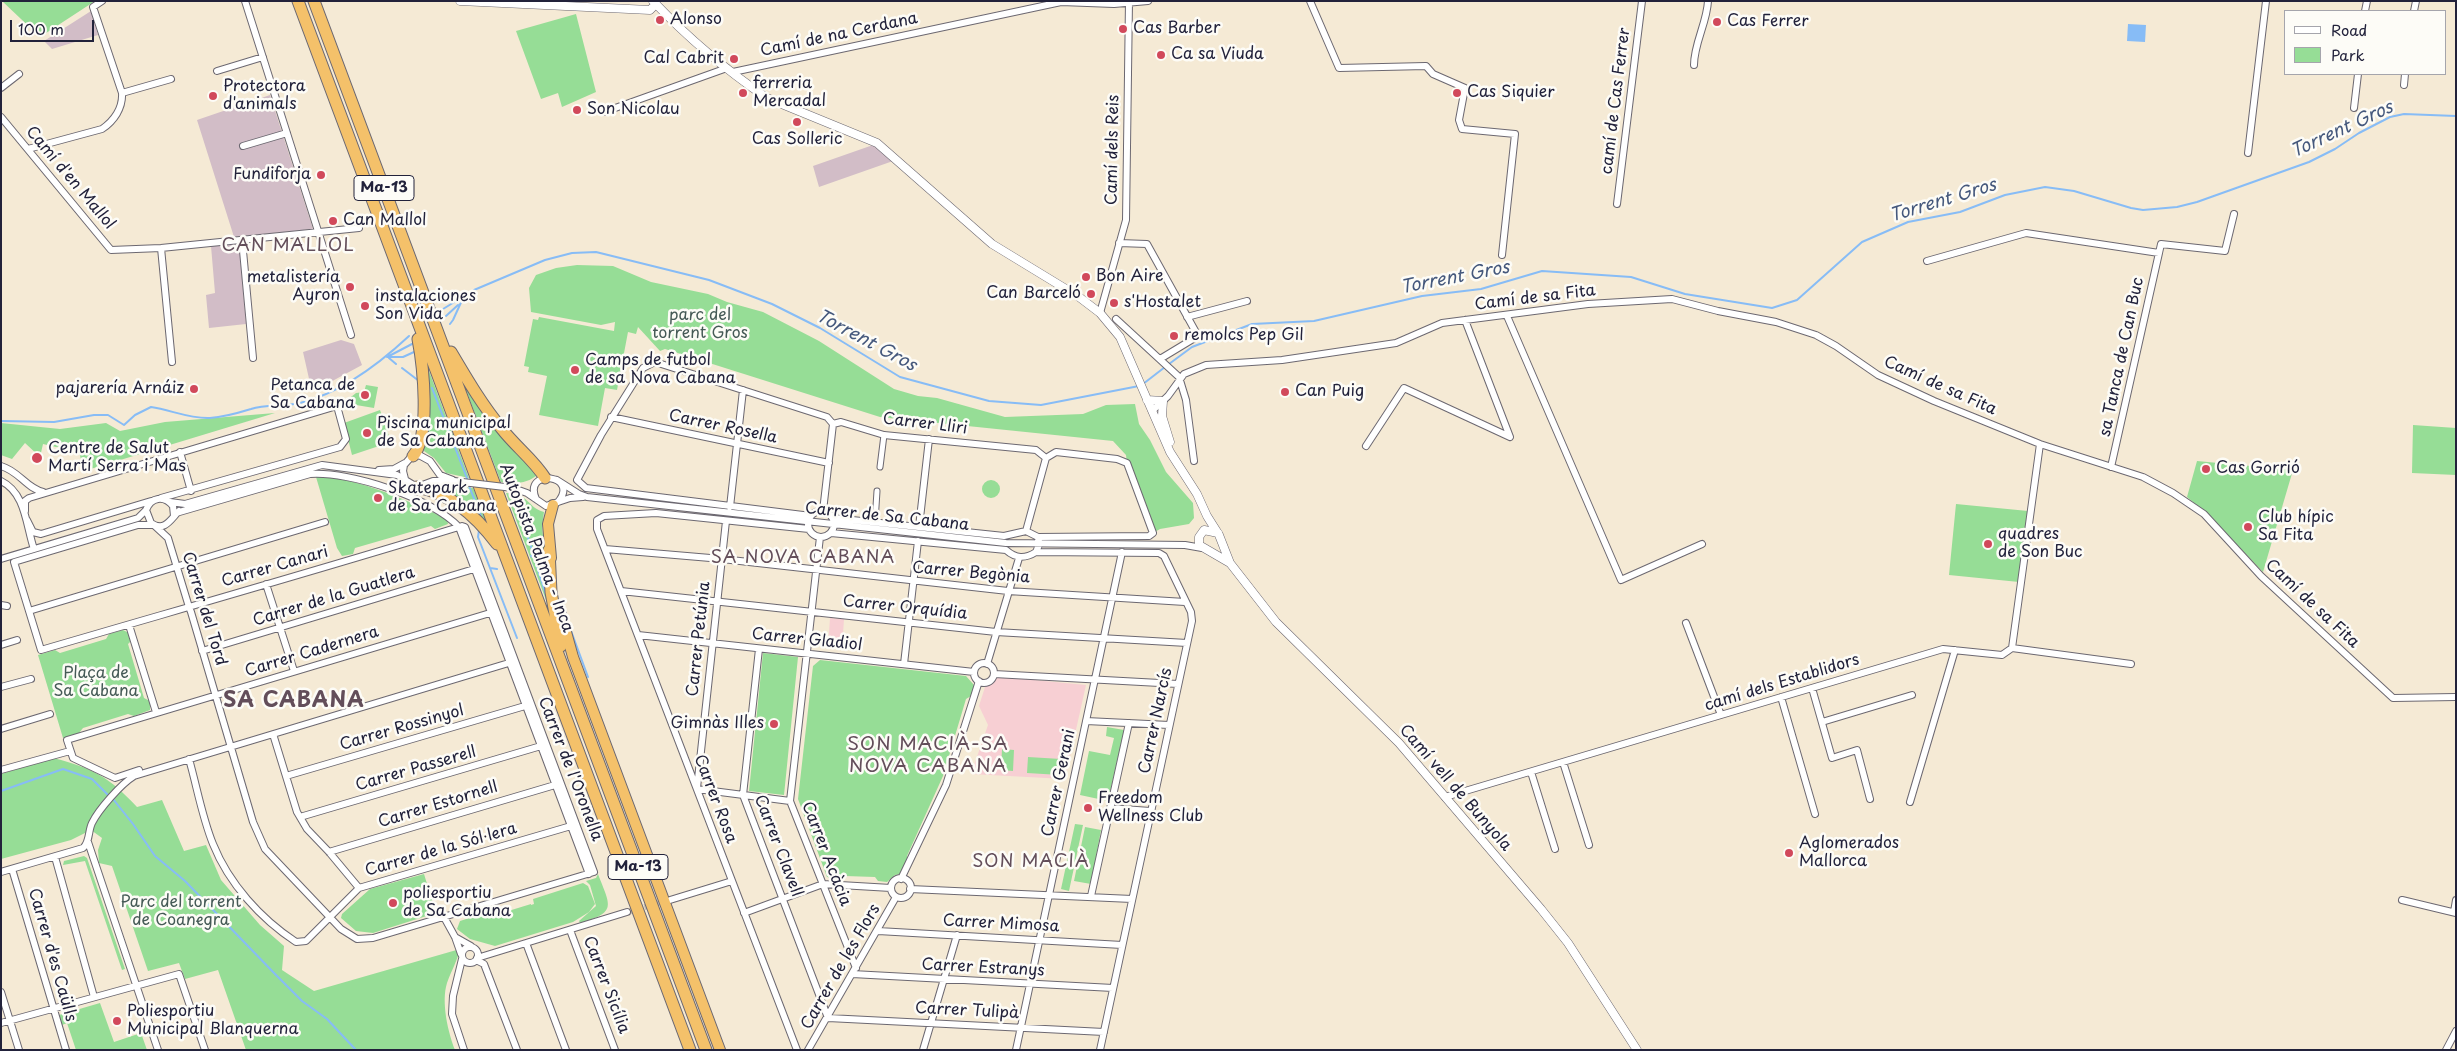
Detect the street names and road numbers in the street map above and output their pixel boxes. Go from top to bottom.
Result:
street label: Camí de na Cerdana [759,9,919,61]
street label: camí de Cas Ferrer [1597,27,1635,175]
street label: Camí dels Reis [1102,95,1124,205]
street label: Camí d'en Mallol [21,123,119,233]
road number: Ma-13 [354,176,414,200]
street label: sa Tanca de Can Buc [2096,276,2148,438]
street label: Camí de sa Fita [1473,281,1597,315]
street label: Camí de sa Fita [1881,353,1999,419]
street label: Carrer Rosella [667,406,779,448]
street label: Carrer Lliri [882,409,968,439]
street label: Autopista Palma - Inca [495,461,577,635]
street label: Carrer de Sa Cabana [804,499,970,535]
street label: Carrer Canari [219,543,331,591]
street label: Carrer del Tord [178,550,230,668]
street label: Camí de sa Fita [2261,556,2363,652]
street label: Carrer Begònia [911,558,1031,588]
street label: Carrer de la Guatlera [251,563,417,631]
street label: Carrer Petúnia [683,580,715,698]
street label: Carrer Orquídia [842,592,968,624]
street label: Carrer Cadernera [243,623,381,681]
street label: Carrer Gladiol [751,625,863,655]
street label: camí dels Establidors [1702,650,1862,716]
street label: Carrer Narcís [1135,666,1177,776]
street label: Carrer de l'Oronella [534,694,606,844]
street label: Carrer Rossinyol [338,701,466,755]
street label: Camí vell de Bunyola [1395,721,1515,855]
street label: Carrer Gerani [1038,727,1080,839]
street label: Carrer Passerell [354,743,478,795]
street label: Carrer Rosa [689,752,741,846]
street label: Carrer Estornell [376,778,500,832]
street label: Carrer Clavell [750,792,806,900]
street label: Carrer Acàcia [797,799,855,909]
street label: Carrer de la Sól·lera [363,819,519,881]
road number: Ma-13 [608,854,668,880]
street label: Carrer d'es Caülls [24,886,80,1024]
street label: Carrer de les Flors [797,901,885,1033]
street label: Carrer Mimosa [942,911,1060,937]
street label: Carrer Sicília [579,934,633,1036]
street label: Carrer Estranys [921,955,1045,981]
street label: Carrer Tulipà [915,999,1019,1023]

